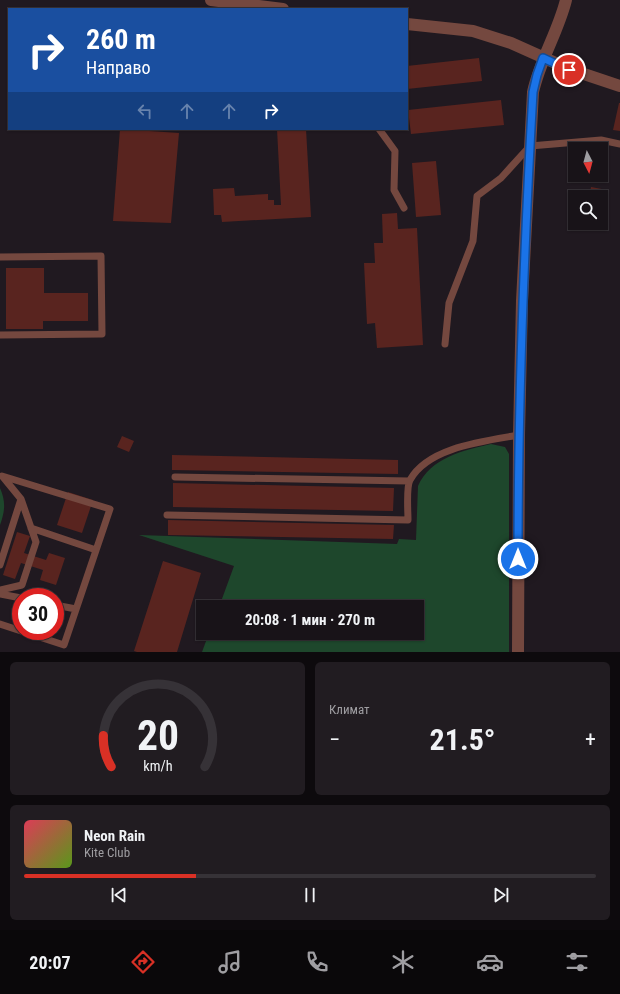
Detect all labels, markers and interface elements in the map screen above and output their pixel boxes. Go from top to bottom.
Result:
text: 260 m [86,23,156,56]
icon: right [20,24,72,76]
pin [552,53,586,87]
text: Направо [86,57,151,78]
icon: arrive [558,59,580,81]
icon: left [134,100,156,122]
icon: ahead [176,100,198,122]
icon: ahead [218,100,240,122]
icon: right [260,100,282,122]
north arrow [568,142,608,182]
map controls [568,142,608,230]
button: search [568,190,608,230]
position arrow [497,538,539,580]
speed limit sign: 30 [12,588,64,640]
text: 20:08 · 1 мин · 270 m [245,611,375,629]
text: Климат [329,702,370,717]
text: 20 [136,710,179,759]
text: 21.5° [430,722,495,757]
text: − [329,727,340,752]
text: + [585,727,596,752]
text: km/h [143,757,172,773]
text: Neon Rain [84,827,145,845]
text: Kite Club [84,845,130,860]
icon: previous [108,884,130,906]
icon: pause [299,884,321,906]
icon: next [490,884,512,906]
icon: directions [129,948,157,976]
icon: music [216,948,244,976]
icon: phone [303,948,331,976]
icon: climate [389,948,417,976]
icon: car [476,948,504,976]
icon: filters [563,948,591,976]
text: 20:07 [29,952,71,973]

